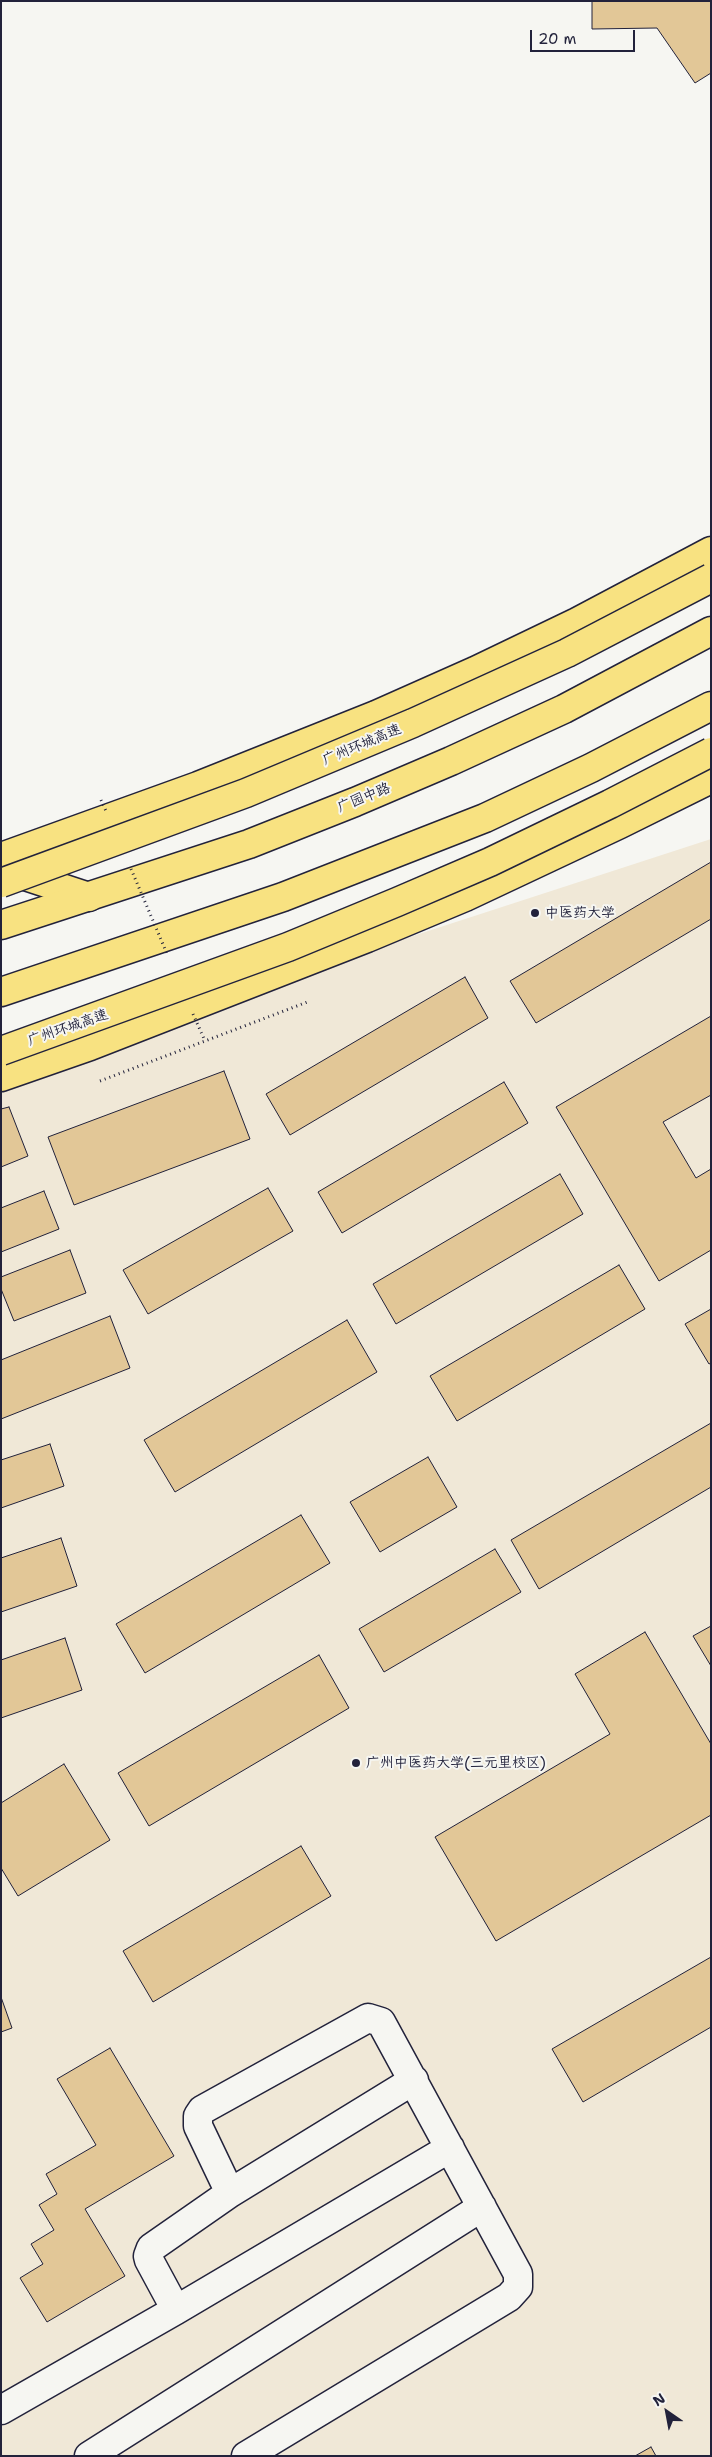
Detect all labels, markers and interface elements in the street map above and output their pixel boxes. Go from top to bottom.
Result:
scale bar [532,20,637,52]
text: 20 m [538,29,577,49]
street label: 广州环城高速 [320,721,404,769]
street label: 广园中路 [335,780,393,816]
place label: 中医药大学 [545,905,615,921]
marker: 中医药大学 [529,907,541,919]
street label: 广州环城高速 [26,1006,110,1050]
place label: 广州中医药大学(三元里校区) [366,1755,546,1771]
marker: 广州中医药大学(三元里校区) [350,1757,362,1769]
north arrow [642,2387,692,2437]
text: N [649,2389,668,2410]

